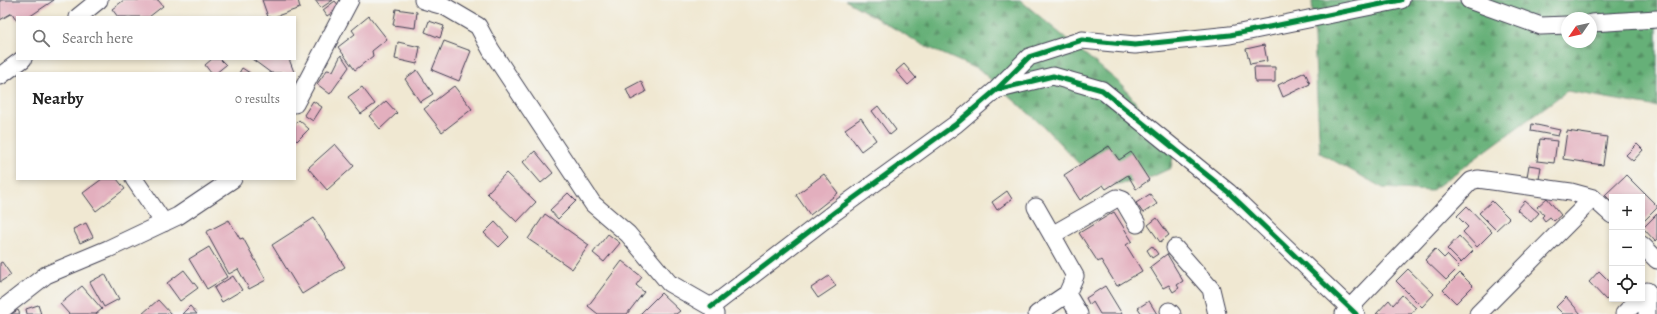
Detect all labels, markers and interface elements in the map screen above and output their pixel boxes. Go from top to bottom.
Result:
north arrow [1561,12,1597,48]
search box [16,16,296,60]
icon: search [30,27,52,49]
text: Search here [62,28,133,48]
text: Nearby [32,87,83,110]
text: 0 results [235,90,280,107]
map controls [1609,194,1645,302]
button: + [1609,194,1645,230]
button: − [1609,230,1645,266]
button: locate [1609,266,1645,302]

